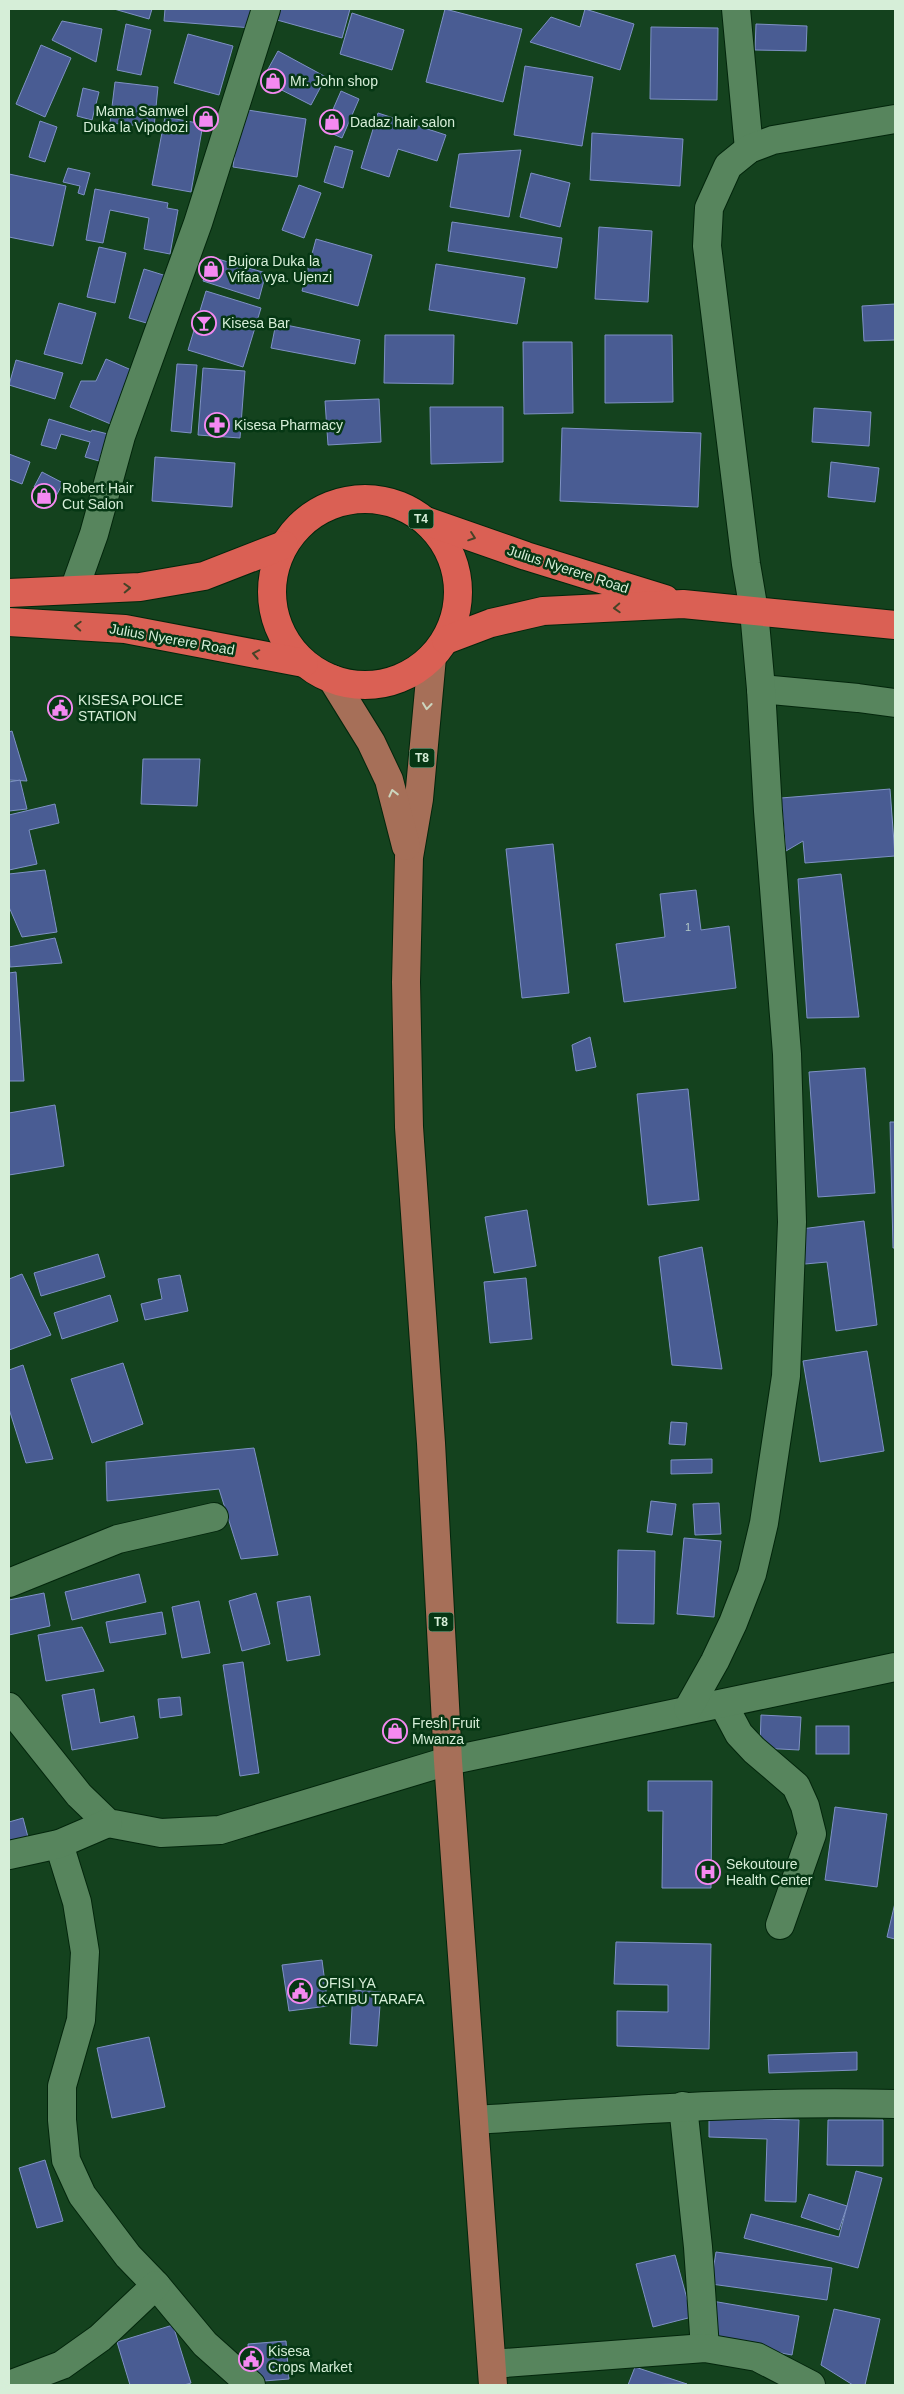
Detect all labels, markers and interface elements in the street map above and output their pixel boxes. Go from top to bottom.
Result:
shop icon: Mr. John shop [260,68,286,94]
place label: Mr. John shop [290,73,378,89]
place label: Mama Samwel Duka la Vipodozi [83,103,188,135]
shop icon: Mama Samwel Duka la Vipodozi [193,106,219,132]
shop icon: Dadaz hair salon [319,109,345,135]
place label: Dadaz hair salon [350,114,455,130]
place label: Bujora Duka la Vifaa vya. Ujenzi [228,253,332,285]
shop icon: Bujora Duka la Vifaa vya. Ujenzi [198,256,224,282]
bar icon: Kisesa Bar [191,310,217,336]
place label: Kisesa Bar [222,315,290,331]
pharmacy icon: Kisesa Pharmacy [204,412,230,438]
place label: Kisesa Pharmacy [234,417,343,433]
place label: Robert Hair Cut Salon [62,480,134,512]
shop icon: Robert Hair Cut Salon [31,483,57,509]
road number: T4 [408,509,434,528]
one-way arrow [467,531,476,541]
street label: Julius Nyerere Road [505,542,631,596]
one-way arrow [124,582,132,593]
one-way arrow [613,602,621,613]
one-way arrow [74,620,82,631]
street label: Julius Nyerere Road [108,620,236,658]
one-way arrow [252,649,260,660]
place label: KISESA POLICE STATION [78,692,183,724]
public building icon: KISESA POLICE STATION [47,695,73,721]
one-way arrow [422,702,433,710]
road number: T8 [410,748,434,768]
one-way arrow [388,789,399,798]
house number: 1 [685,921,691,933]
road number: T8 [428,1612,454,1631]
place label: Fresh Fruit Mwanza [412,1715,480,1747]
shop icon: Fresh Fruit Mwanza [382,1718,408,1744]
place label: Sekoutoure Health Center [726,1856,813,1888]
hospital icon: Sekoutoure Health Center [695,1859,721,1885]
place label: OFISI YA KATIBU TARAFA [318,1975,425,2007]
public building icon: OFISI YA KATIBU TARAFA [287,1978,313,2004]
place label: Kisesa Crops Market [268,2343,352,2375]
public building icon: Kisesa Crops Market [238,2346,264,2372]

